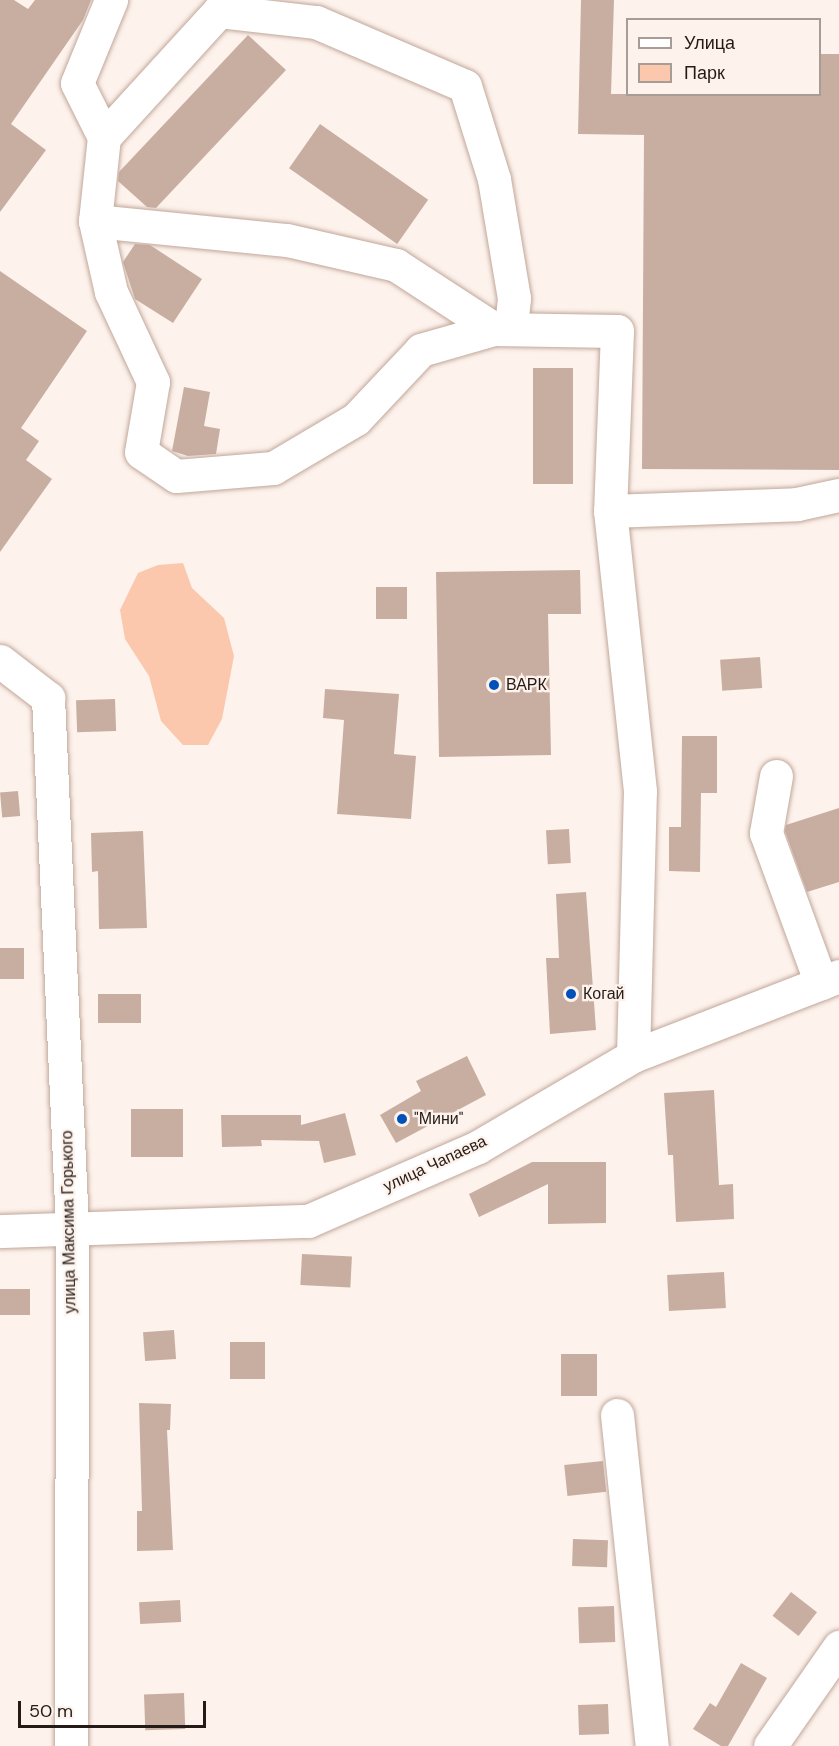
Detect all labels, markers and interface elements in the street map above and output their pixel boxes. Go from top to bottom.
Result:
legend [626,18,821,96]
text: Улица [684,31,735,55]
text: Парк [684,61,725,85]
place label: ВАРК [506,675,547,695]
marker: ВАРК [487,678,501,692]
place label: Когай [583,984,625,1004]
marker: Когай [564,987,578,1001]
place label: "Мини" [414,1109,463,1129]
marker: "Мини" [395,1112,409,1126]
street label: улица Максима Горького [58,1130,80,1314]
street label: улица Чапаева [380,1132,490,1196]
scale bar [21,1689,208,1727]
text: 50 m [29,1699,73,1723]

